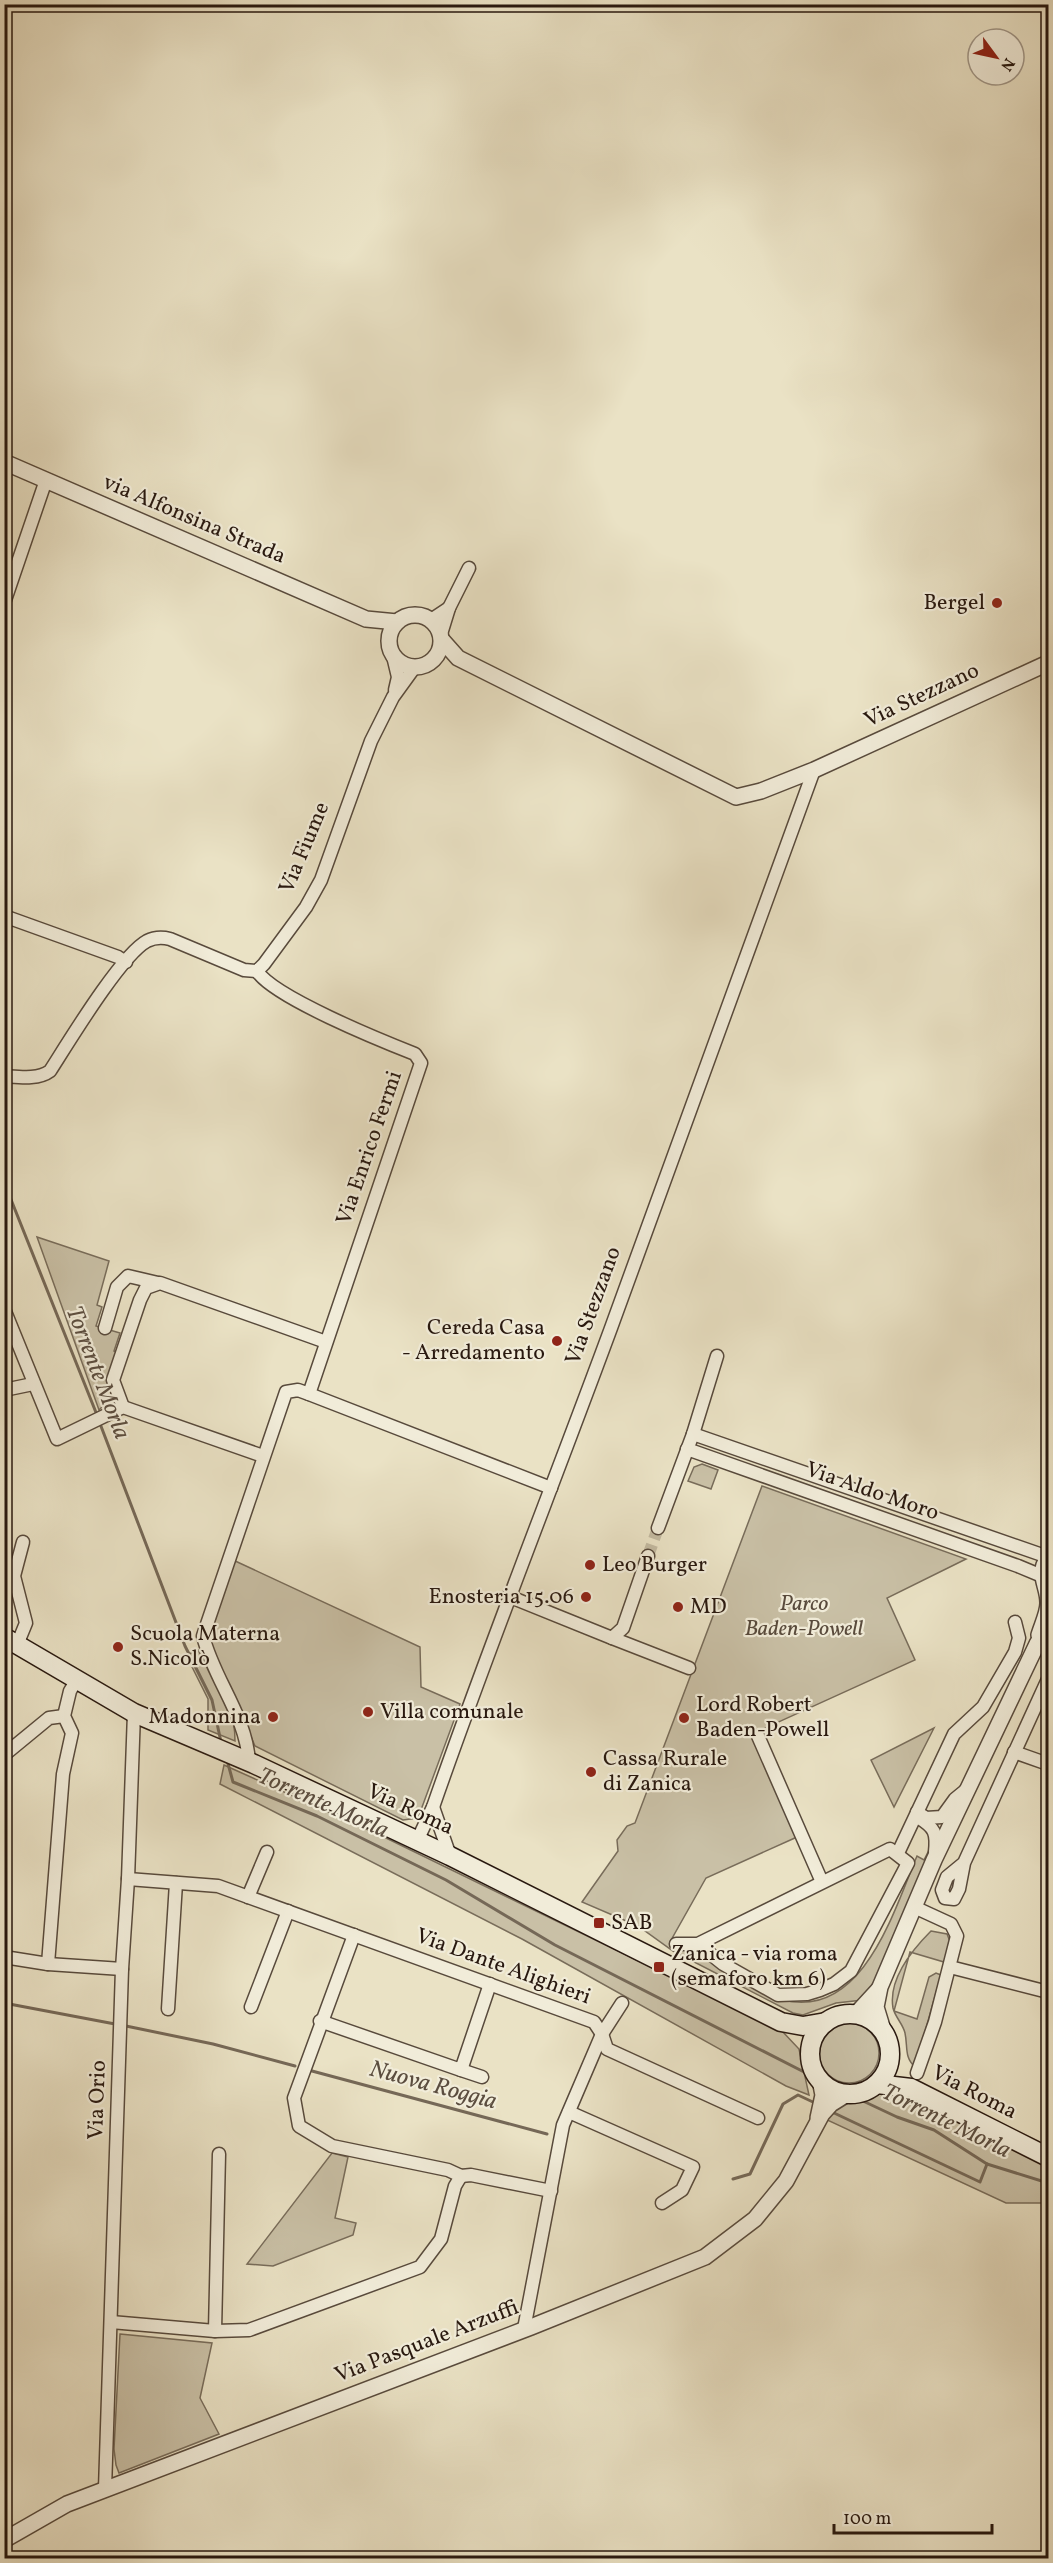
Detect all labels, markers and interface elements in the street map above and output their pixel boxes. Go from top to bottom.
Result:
north arrow [966,27,1026,87]
text: N [994,53,1019,75]
street label: via Alfonsina Strada [98,467,290,573]
place label: Bergel [923,588,985,619]
marker: Bergel [990,596,1004,610]
street label: Via Stezzano [859,656,985,736]
street label: Via Fiume [272,797,338,899]
street label: Via Enrico Fermi [329,1067,411,1229]
street label: Via Stezzano [558,1242,630,1370]
water label: Torrente Morla [56,1302,138,1444]
place label: Cereda Casa - Arredamento [402,1313,545,1369]
marker: Cereda Casa - Arredamento [550,1334,564,1348]
street label: Via Aldo Moro [801,1455,943,1529]
place label: Leo Burger [602,1550,707,1581]
marker: Leo Burger [583,1558,597,1572]
place label: Enosteria 15.06 [428,1582,574,1613]
park label: Parco Baden-Powell [745,1589,864,1645]
marker: Enosteria 15.06 [579,1590,593,1604]
place label: MD [690,1592,727,1623]
marker: MD [671,1600,685,1614]
place label: Scuola Materna S.Nicolò [130,1619,280,1675]
marker: Scuola Materna S.Nicolò [111,1640,125,1654]
place label: Lord Robert Baden-Powell [696,1690,829,1746]
place label: Villa comunale [380,1697,524,1728]
place label: Madonnina [148,1702,261,1733]
marker: Villa comunale [361,1705,375,1719]
marker: Madonnina [266,1710,280,1724]
marker: Lord Robert Baden-Powell [677,1711,691,1725]
place label: Cassa Rurale di Zanica [603,1744,727,1800]
water label: Torrente Morla [252,1760,394,1848]
marker: Cassa Rurale di Zanica [584,1765,598,1779]
street label: Via Roma [361,1776,459,1844]
place label: SAB [611,1908,652,1939]
marker: SAB [592,1916,606,1930]
street label: Via Dante Alighieri [411,1921,595,2013]
place label: Zanica - via roma (semaforo km 6) [671,1939,838,1995]
marker: Zanica - via roma (semaforo km 6) [652,1960,666,1974]
water label: Nuova Roggia [365,2053,501,2119]
street label: Via Roma [926,2058,1022,2128]
street label: Via Orio [81,2060,115,2140]
water label: Torrente Morla [876,2076,1016,2168]
street label: Via Pasquale Arzuffi [330,2293,524,2391]
scale bar [834,2497,992,2535]
text: 100 m [843,2507,892,2532]

